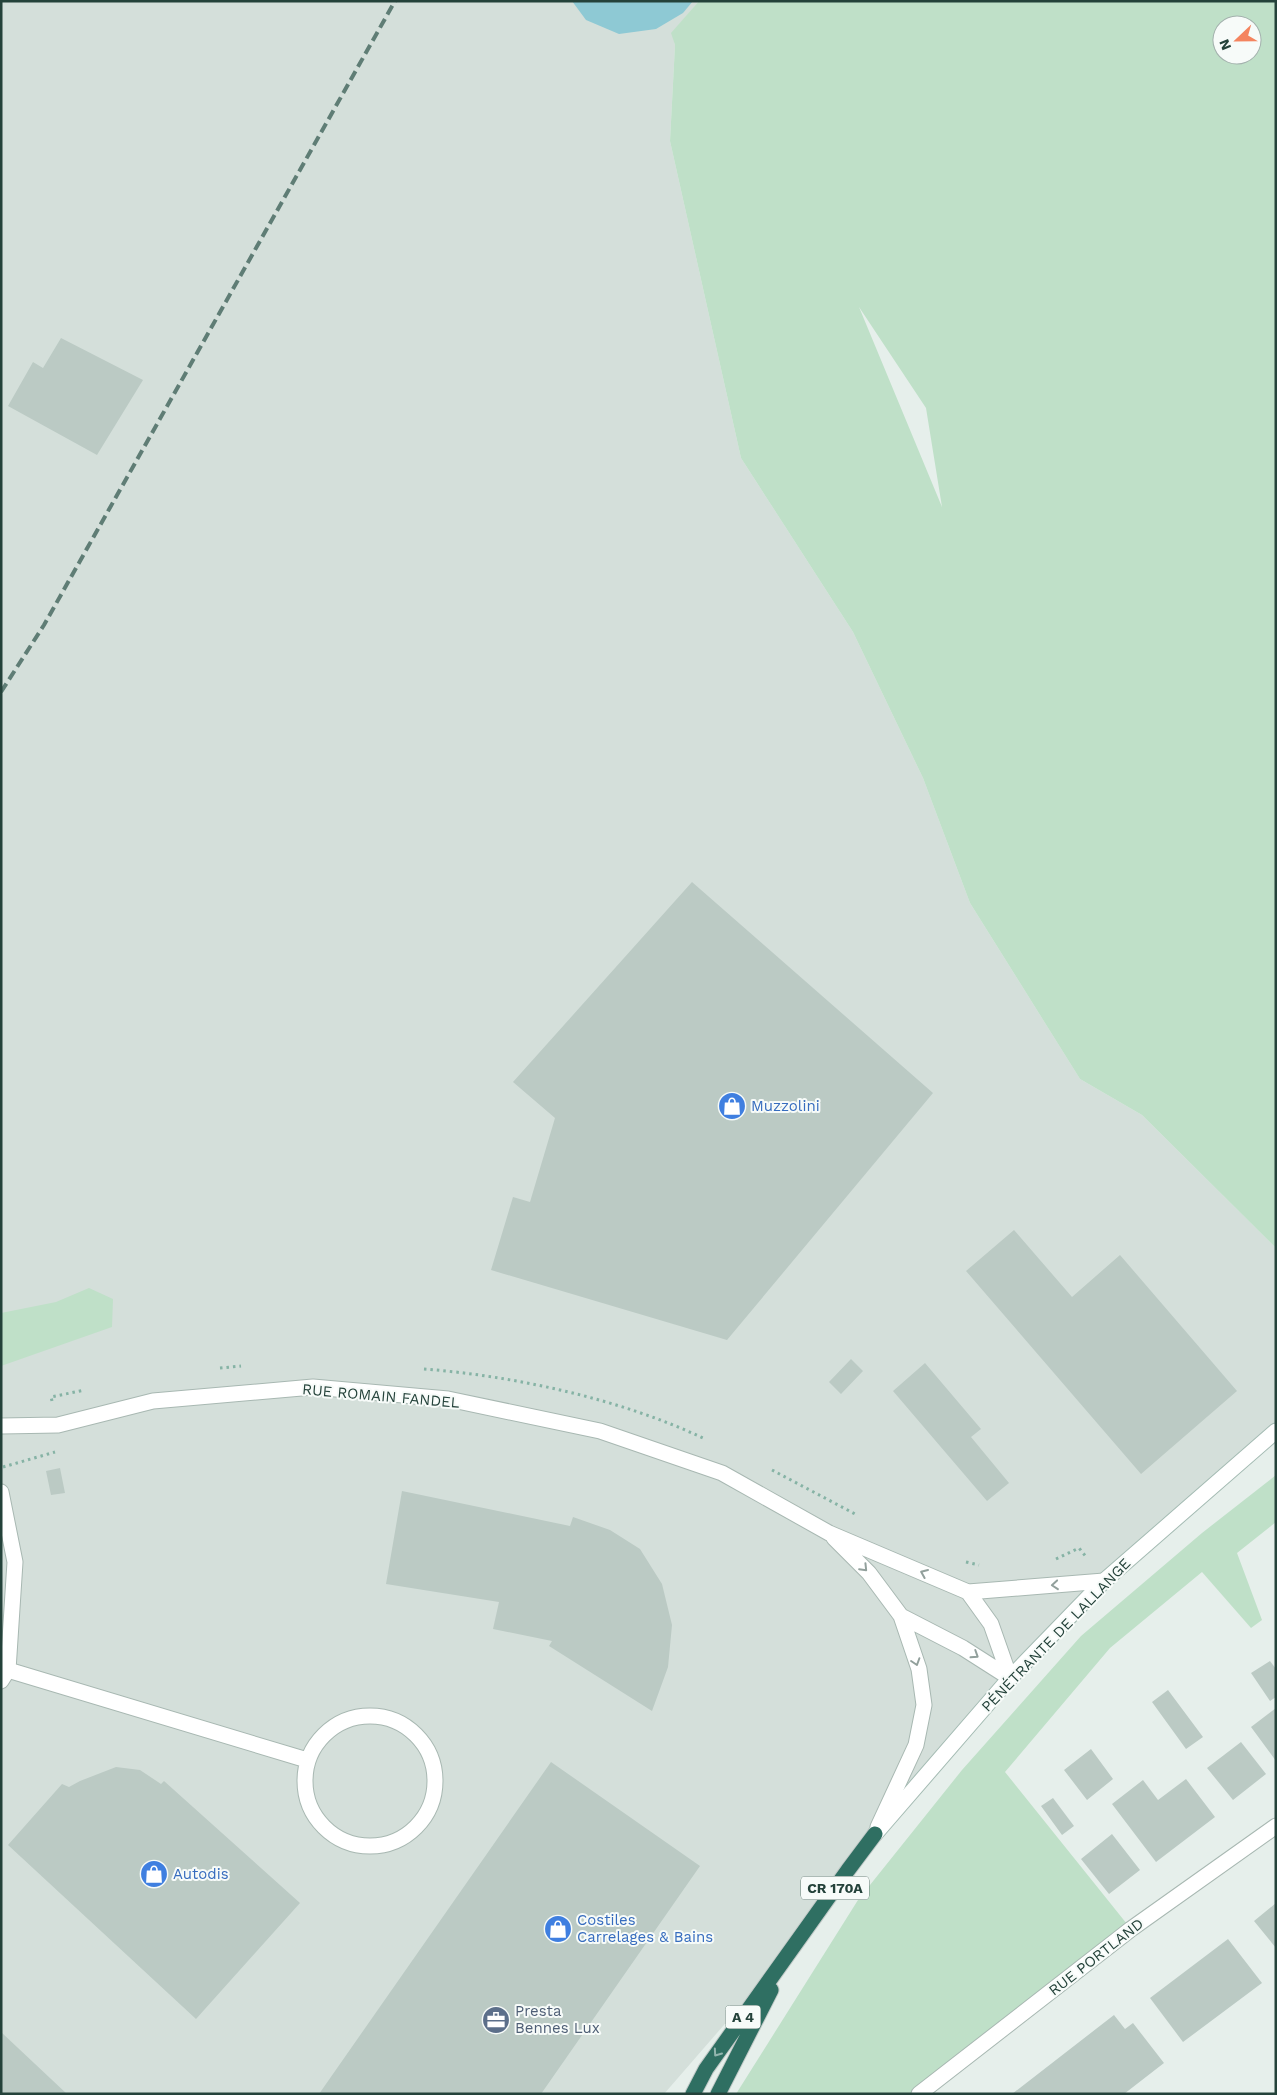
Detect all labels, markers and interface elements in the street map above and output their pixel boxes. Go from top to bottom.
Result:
north arrow [1212,15,1262,65]
text: N [1216,37,1234,53]
shop icon: Muzzolini [717,1091,747,1121]
place label: Muzzolini [751,1097,820,1115]
street label: RUE ROMAIN FANDEL [302,1380,461,1412]
street label: PÉNÉTRANTE DE LALLANGE [978,1554,1134,1716]
one-way arrow [858,1562,867,1571]
one-way arrow [920,1568,928,1578]
one-way arrow [1051,1579,1059,1590]
one-way arrow [969,1649,978,1658]
one-way arrow [910,1658,920,1666]
shop icon: Autodis [139,1859,169,1889]
place label: Autodis [173,1865,229,1883]
road number: CR 170A [801,1876,869,1900]
place label: Costiles Carrelages & Bains [577,1911,713,1946]
shop icon: Costiles Carrelages & Bains [543,1914,573,1944]
street label: RUE PORTLAND [1045,1914,1147,2000]
place label: Presta Bennes Lux [515,2002,600,2037]
office icon: Presta Bennes Lux [481,2005,511,2035]
road number: A 4 [726,2005,760,2028]
one-way arrow [714,2047,723,2057]

